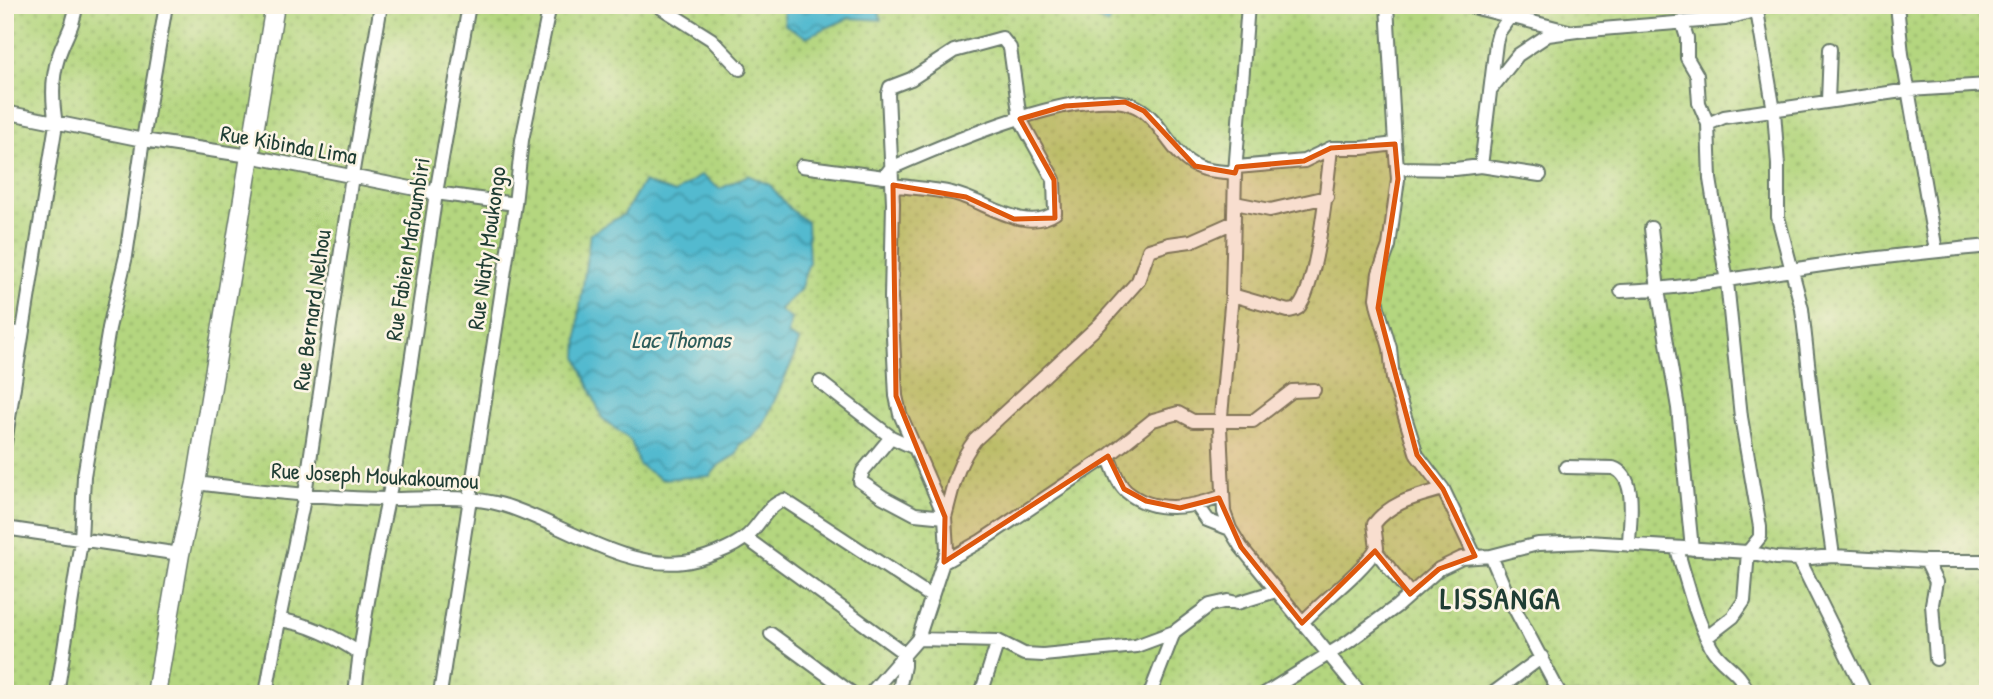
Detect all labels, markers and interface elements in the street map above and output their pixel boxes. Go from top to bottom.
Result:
street label: Rue Kibinda Lima [218,117,360,171]
street label: Rue Fabien Mafoumbiri [377,155,437,343]
street label: Rue Niaty Moukongo [459,164,513,332]
street label: Rue Bernard Nelhou [284,228,338,392]
water label: Lac Thomas [631,323,733,355]
street label: Rue Joseph Moukakoumou [271,454,479,496]
district label: LISSANGA [1440,578,1562,618]

